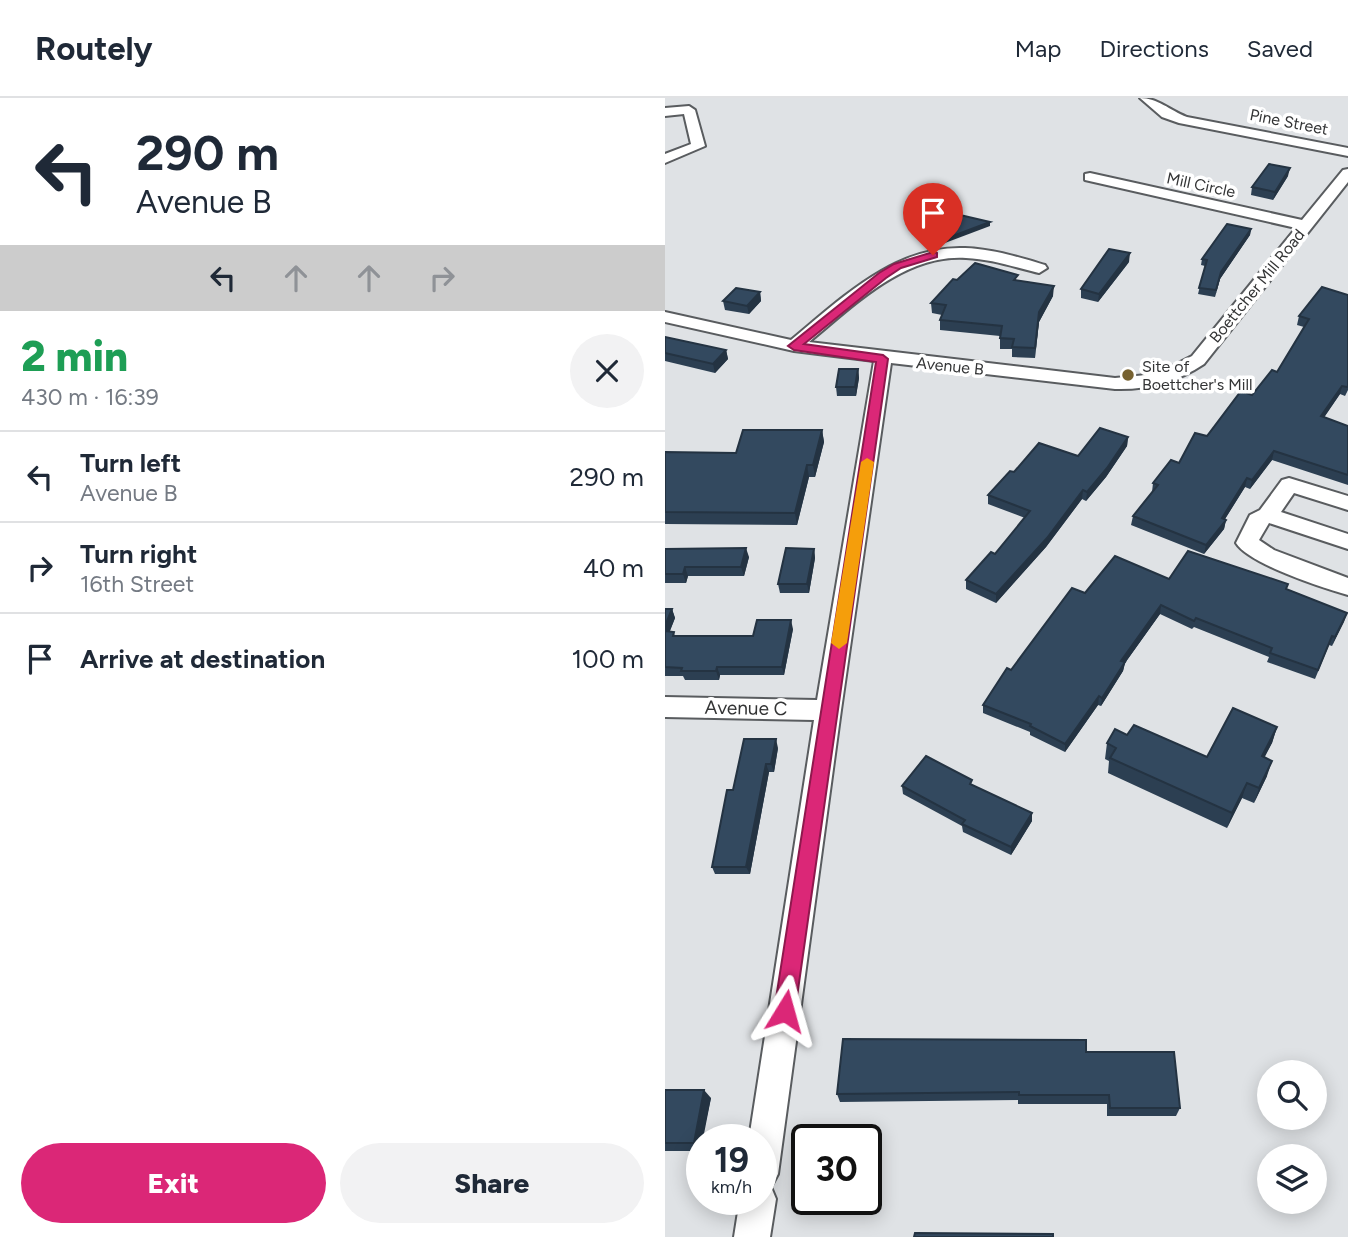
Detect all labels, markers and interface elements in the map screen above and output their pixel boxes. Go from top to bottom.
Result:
text: Routely [35,29,153,68]
text: Map [1015,34,1061,63]
text: Directions [1099,34,1209,63]
text: Saved [1247,34,1313,63]
street label: Pine Street [1248,105,1330,139]
text: 290 m [136,123,279,182]
icon: left [21,126,112,217]
street label: Mill Circle [1165,168,1237,202]
text: Avenue B [136,183,272,221]
pin [903,183,963,255]
icon: arrive [914,194,952,232]
street label: Boettcher Mill Road [1205,225,1309,347]
icon: left [204,259,242,297]
icon: ahead [277,259,315,297]
icon: ahead [350,259,388,297]
icon: right [423,259,461,297]
text: 2 min [21,331,128,382]
button: close [570,334,644,408]
street label: Avenue B [915,353,985,379]
place label: Site of Boettcher's Mill [1142,357,1252,394]
marker: Site of Boettcher's Mill [1120,367,1136,383]
text: 430 m · 16:39 [21,383,159,411]
text: Turn left [80,447,181,479]
icon: left [21,458,59,496]
text: 290 m [570,461,644,493]
text: Avenue B [80,479,178,507]
text: Turn right [80,538,197,570]
icon: right [21,549,59,587]
text: 40 m [583,552,644,584]
text: 16th Street [80,570,194,598]
icon: arrive [21,640,59,678]
text: Arrive at destination [80,643,325,675]
text: 100 m [571,643,644,675]
street label: Avenue C [704,696,788,720]
position arrow [748,974,822,1048]
map controls [1257,1060,1327,1214]
button: search [1257,1060,1327,1130]
speed limit sign: 30 [791,1124,882,1215]
text: 19 [714,1139,749,1181]
button: Exit [21,1143,326,1223]
button: Share [340,1143,644,1223]
button: layers [1257,1144,1327,1214]
text: km/h [711,1176,752,1198]

